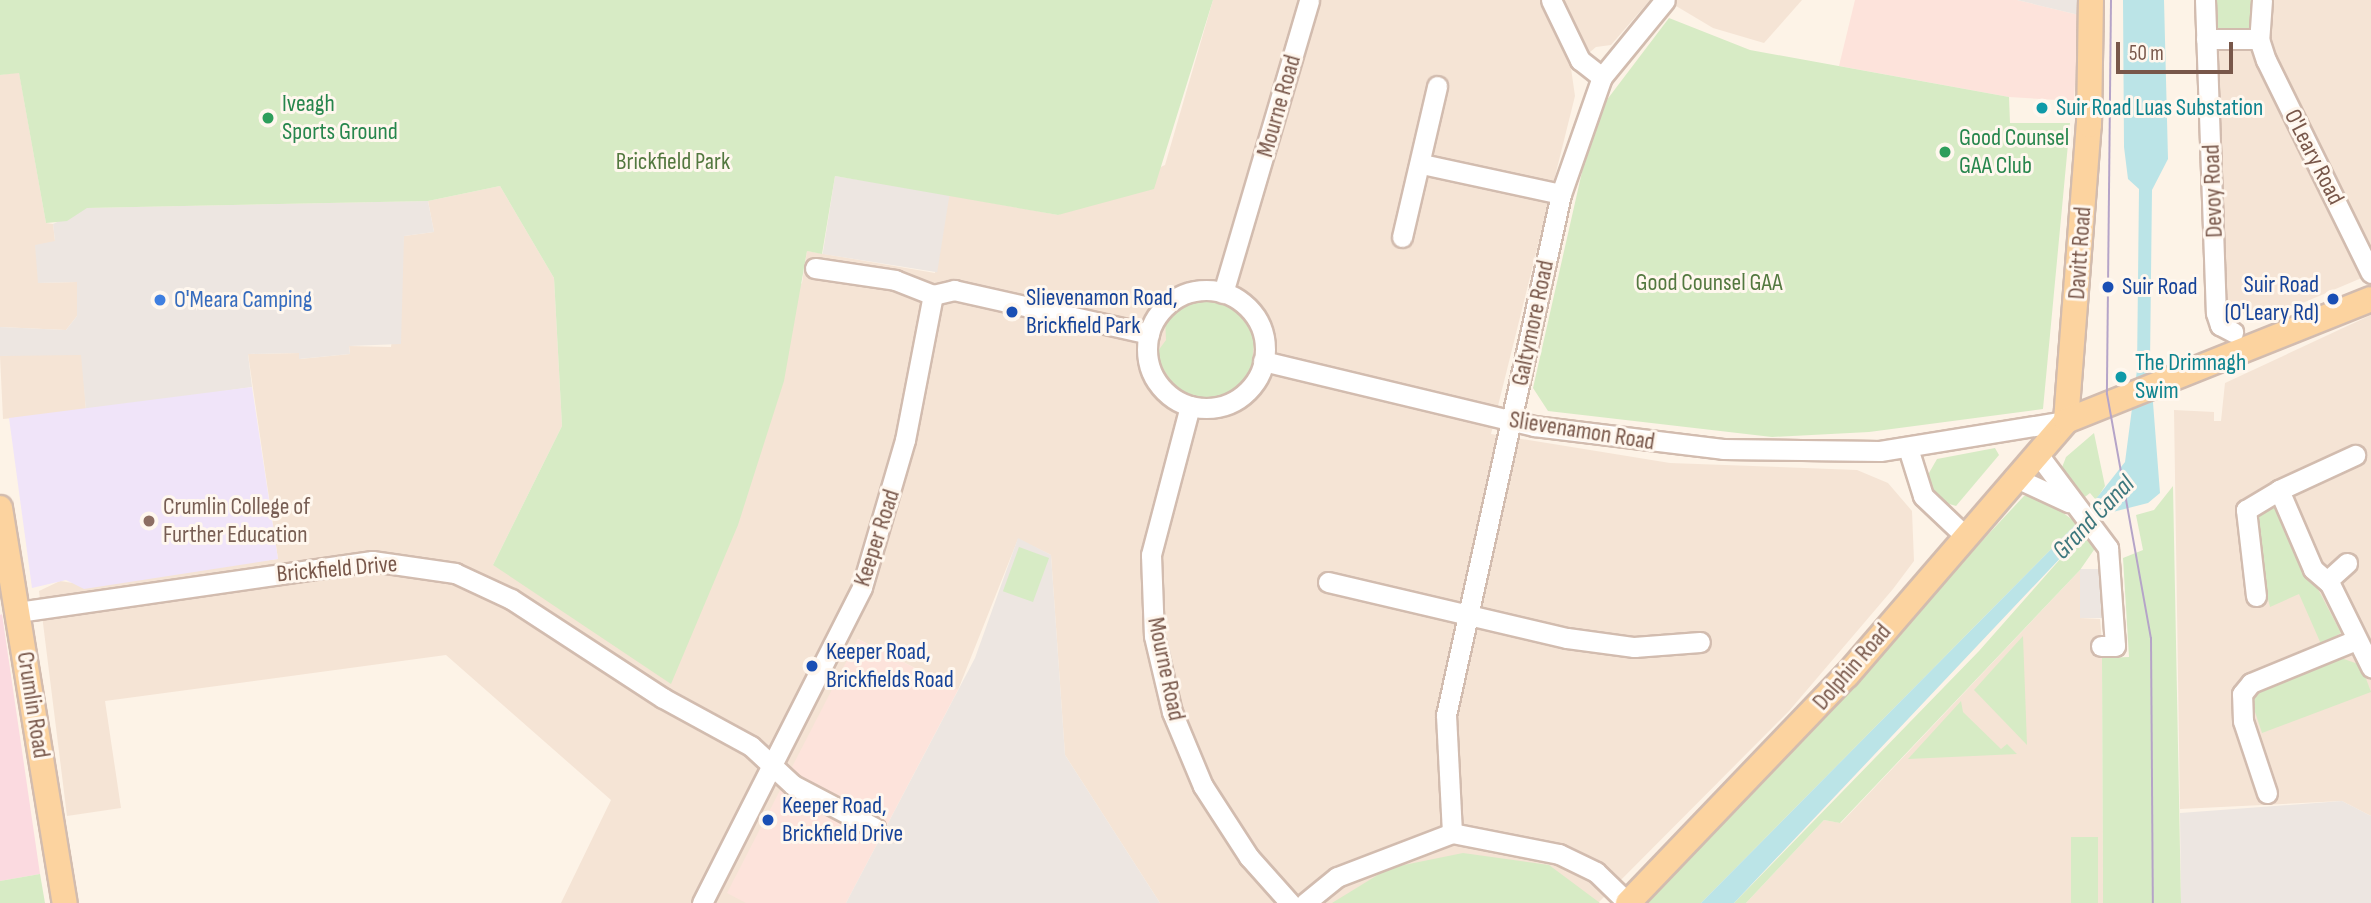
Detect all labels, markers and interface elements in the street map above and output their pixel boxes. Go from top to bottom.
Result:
scale bar [2119,28,2236,72]
text: 50 m [2129,41,2164,66]
street label: Mourne Road [1251,52,1307,160]
place label: Iveagh Sports Ground [282,90,398,146]
place label: Suir Road Luas Substation [2056,94,2263,122]
marker: Suir Road Luas Substation [2034,100,2050,116]
street label: O'Leary Road [2278,104,2350,210]
marker: Iveagh Sports Ground [260,110,276,126]
place label: Good Counsel GAA Club [1959,124,2069,180]
marker: Good Counsel GAA Club [1937,144,1953,160]
street label: Devoy Road [2197,144,2229,238]
park label: Brickfield Park [616,148,730,176]
street label: Davitt Road [2062,206,2098,300]
street label: Galtymore Road [1506,258,1560,388]
park label: Good Counsel GAA [1636,269,1782,297]
place label: Suir Road (O'Leary Rd) [2225,271,2319,327]
place label: Suir Road [2122,273,2197,301]
marker: Suir Road [2100,279,2116,295]
place label: Slievenamon Road, Brickfield Park [1026,284,1177,340]
place label: O'Meara Camping [174,286,312,314]
marker: Suir Road (O'Leary Rd) [2325,291,2341,307]
marker: O'Meara Camping [152,292,168,308]
marker: Slievenamon Road, Brickfield Park [1004,304,1020,320]
place label: The Drimnagh Swim [2135,349,2246,405]
marker: The Drimnagh Swim [2113,369,2129,385]
street label: Slievenamon Road [1507,405,1657,457]
water label: Grand Canal [2046,470,2142,566]
street label: Keeper Road [848,486,906,590]
place label: Crumlin College of Further Education [163,493,310,549]
marker: Crumlin College of Further Education [141,513,157,529]
street label: Brickfield Drive [275,549,399,589]
street label: Mourne Road [1141,615,1191,723]
street label: Dolphin Road [1807,618,1897,716]
place label: Keeper Road, Brickfields Road [826,638,954,694]
street label: Crumlin Road [10,650,56,760]
marker: Keeper Road, Brickfields Road [804,658,820,674]
place label: Keeper Road, Brickfield Drive [782,792,903,848]
marker: Keeper Road, Brickfield Drive [760,812,776,828]

